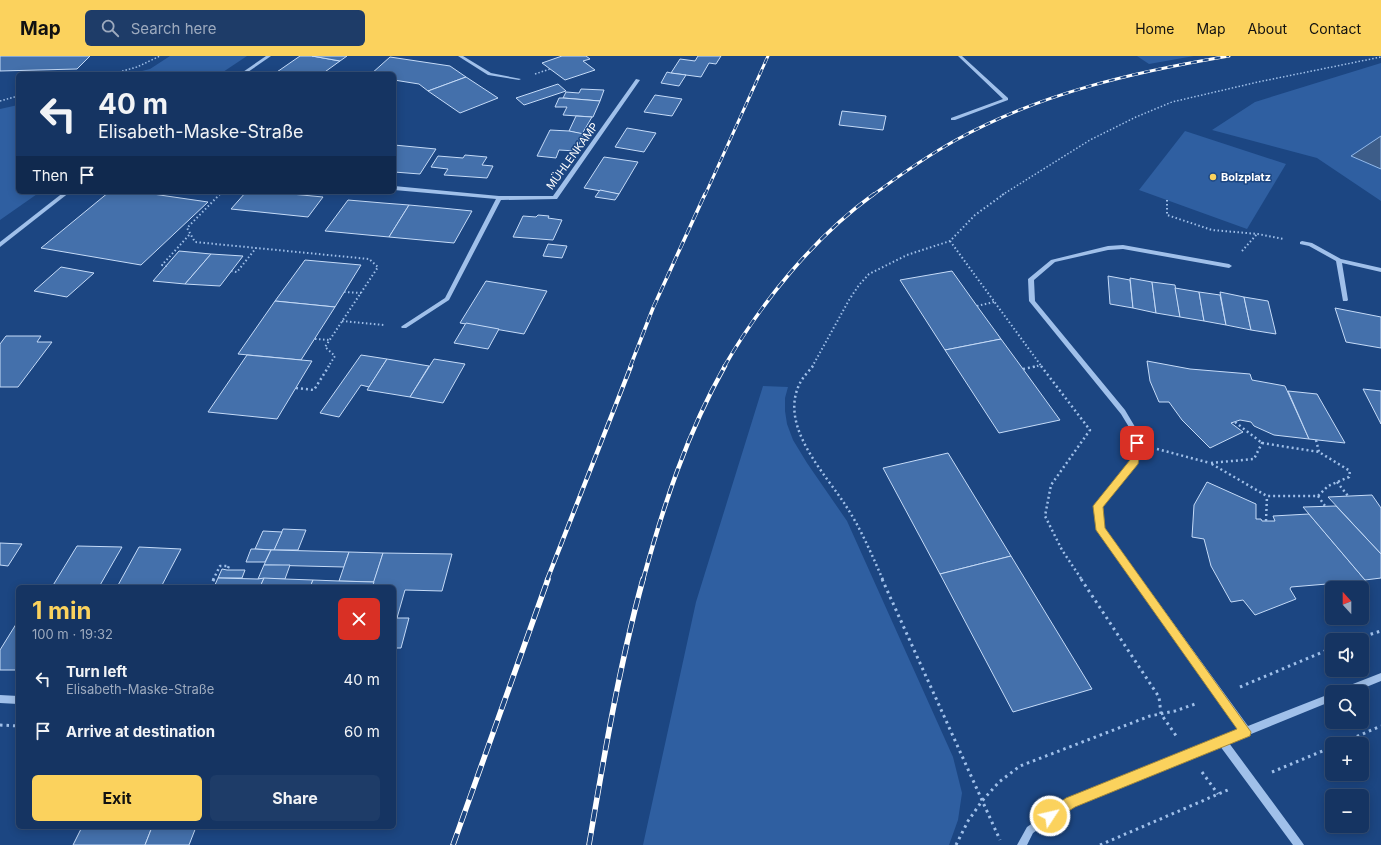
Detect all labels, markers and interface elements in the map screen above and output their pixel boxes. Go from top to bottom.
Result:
search box [85,10,365,46]
text: Map [20,17,61,40]
icon: search [99,17,121,39]
text: Search here [131,19,216,38]
text: Home [1135,20,1174,37]
text: Map [1196,20,1226,37]
text: About [1248,20,1287,37]
text: Contact [1309,20,1361,37]
text: 40 m [98,87,168,121]
icon: left [32,88,84,140]
street label: MÜHLENKAMP [543,120,601,192]
text: Elisabeth-Maske-Straße [98,121,304,142]
icon: arrive [76,164,98,186]
text: Then [32,166,68,185]
place label: Bolzplatz [1221,170,1271,184]
marker: Bolzplatz [1208,172,1218,182]
pin [1120,426,1154,460]
icon: arrive [1126,432,1148,454]
north arrow [1325,581,1369,625]
map controls [1325,581,1369,833]
text: 1 min [32,596,91,625]
button: close [338,598,380,640]
text: 100 m · 19:32 [32,626,113,642]
button: sound [1325,633,1369,677]
text: Turn left [66,662,127,681]
icon: left [32,668,54,690]
text: 40 m [343,670,380,689]
text: Elisabeth-Maske-Straße [66,681,214,697]
button: search [1325,685,1369,729]
icon: arrive [32,720,54,742]
text: Arrive at destination [66,722,215,741]
text: 60 m [344,722,380,741]
button: + [1325,737,1369,781]
button: Exit [32,775,202,821]
button: Share [210,775,380,821]
button: − [1325,789,1369,833]
position arrow [1029,795,1071,837]

